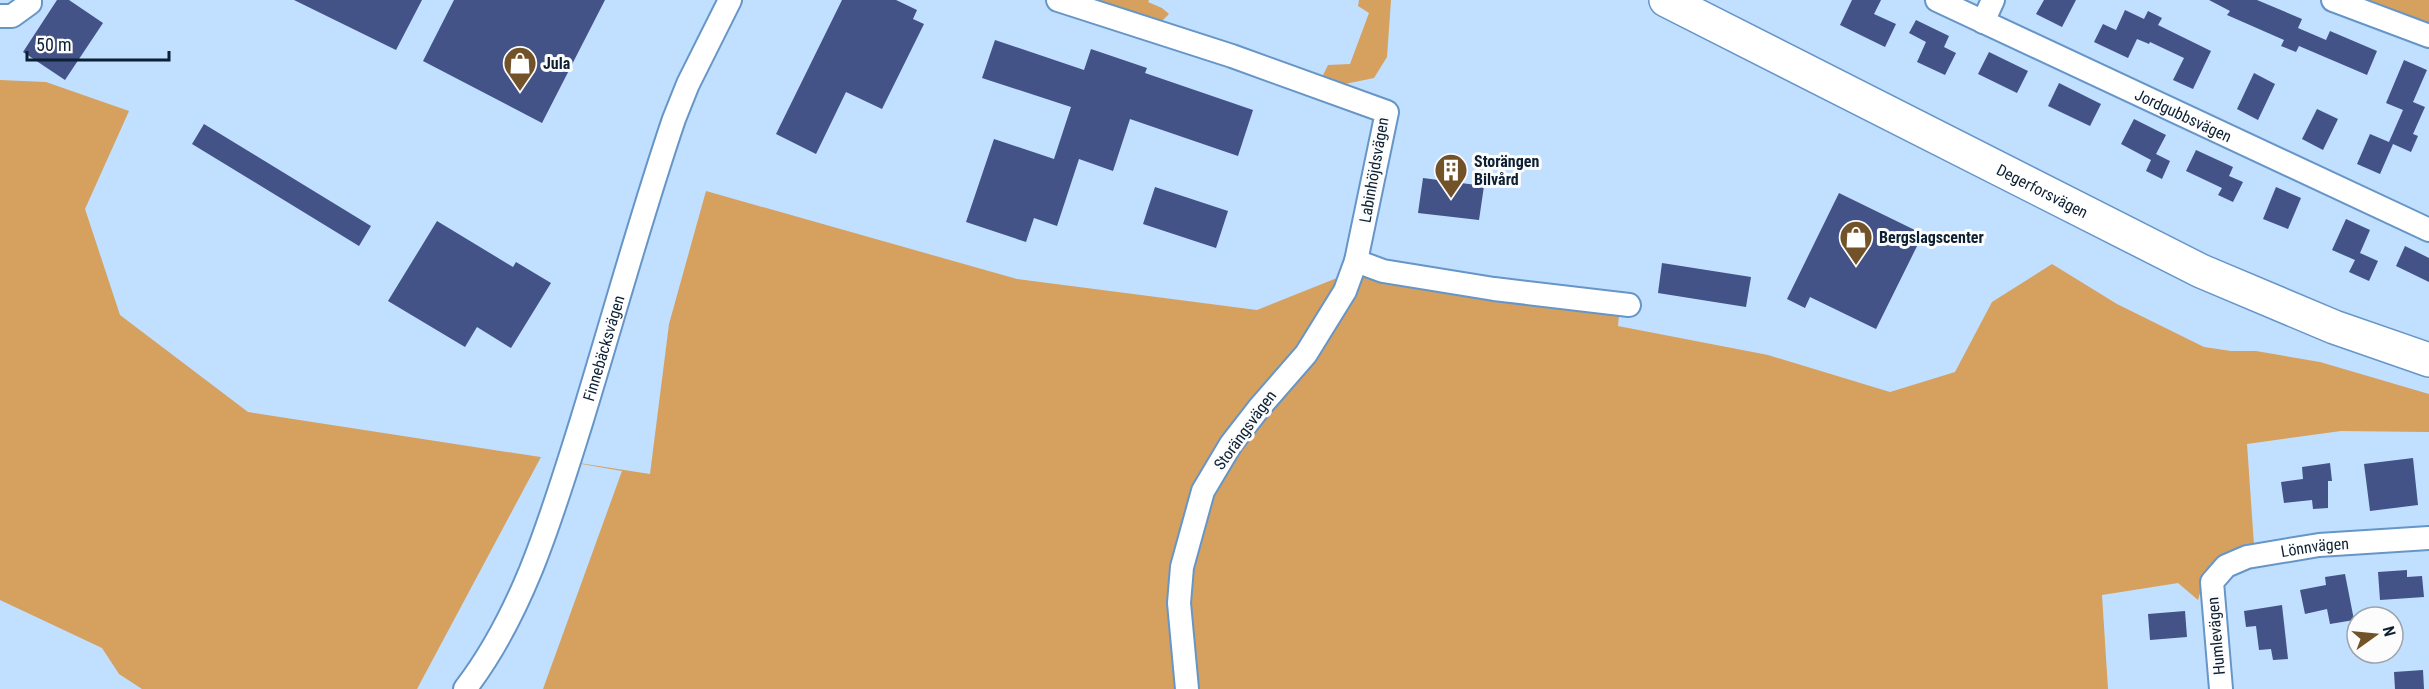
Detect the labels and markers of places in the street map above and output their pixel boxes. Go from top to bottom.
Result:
shop icon: Jula [502,45,538,92]
place label: Jula [543,54,571,73]
building icon: Storängen Bilvård [1433,152,1469,199]
place label: Storängen Bilvård [1474,152,1539,189]
shop icon: Bergslagscenter [1838,219,1874,266]
place label: Bergslagscenter [1879,228,1984,247]

